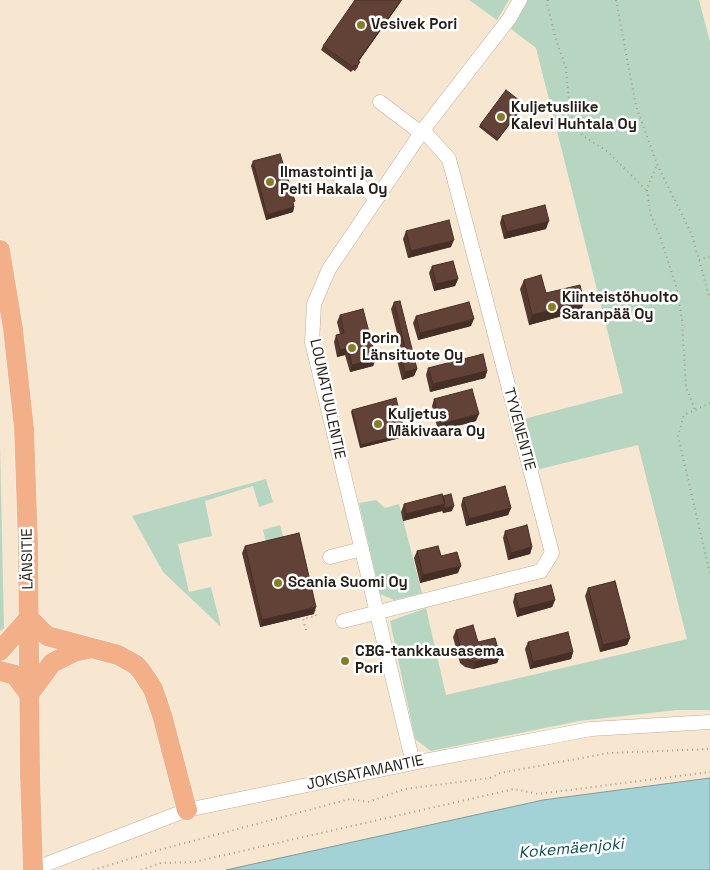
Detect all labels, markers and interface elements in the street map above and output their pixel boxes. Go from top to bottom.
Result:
place label: Vesivek Pori [371,16,457,34]
marker: Vesivek Pori [355,19,367,31]
place label: Kuljetusliike Kalevi Huhtala Oy [511,99,637,134]
marker: Kuljetusliike Kalevi Huhtala Oy [495,111,507,123]
place label: Ilmastointi ja Pelti Hakala Oy [280,164,388,199]
marker: Ilmastointi ja Pelti Hakala Oy [264,176,276,188]
place label: Kiinteistöhuolto Saranpää Oy [562,289,678,324]
marker: Kiinteistöhuolto Saranpää Oy [546,301,558,313]
place label: Porin Länsituote Oy [362,330,463,365]
street label: LOUNATUULENTIE [305,337,349,461]
marker: Porin Länsituote Oy [346,342,358,354]
street label: TYVENENTIE [499,386,539,472]
place label: Kuljetus Mäkivaara Oy [388,406,485,441]
marker: Kuljetus Mäkivaara Oy [372,418,384,430]
street label: LÄNSITIE [18,528,38,590]
place label: Scania Suomi Oy [288,574,408,592]
marker: Scania Suomi Oy [272,577,284,589]
place label: CBG-tankkausasema Pori [355,643,504,678]
marker: CBG-tankkausasema Pori [339,655,351,667]
street label: JOKISATAMANTIE [305,752,425,794]
water label: Kokemäenjoki [518,835,624,863]

